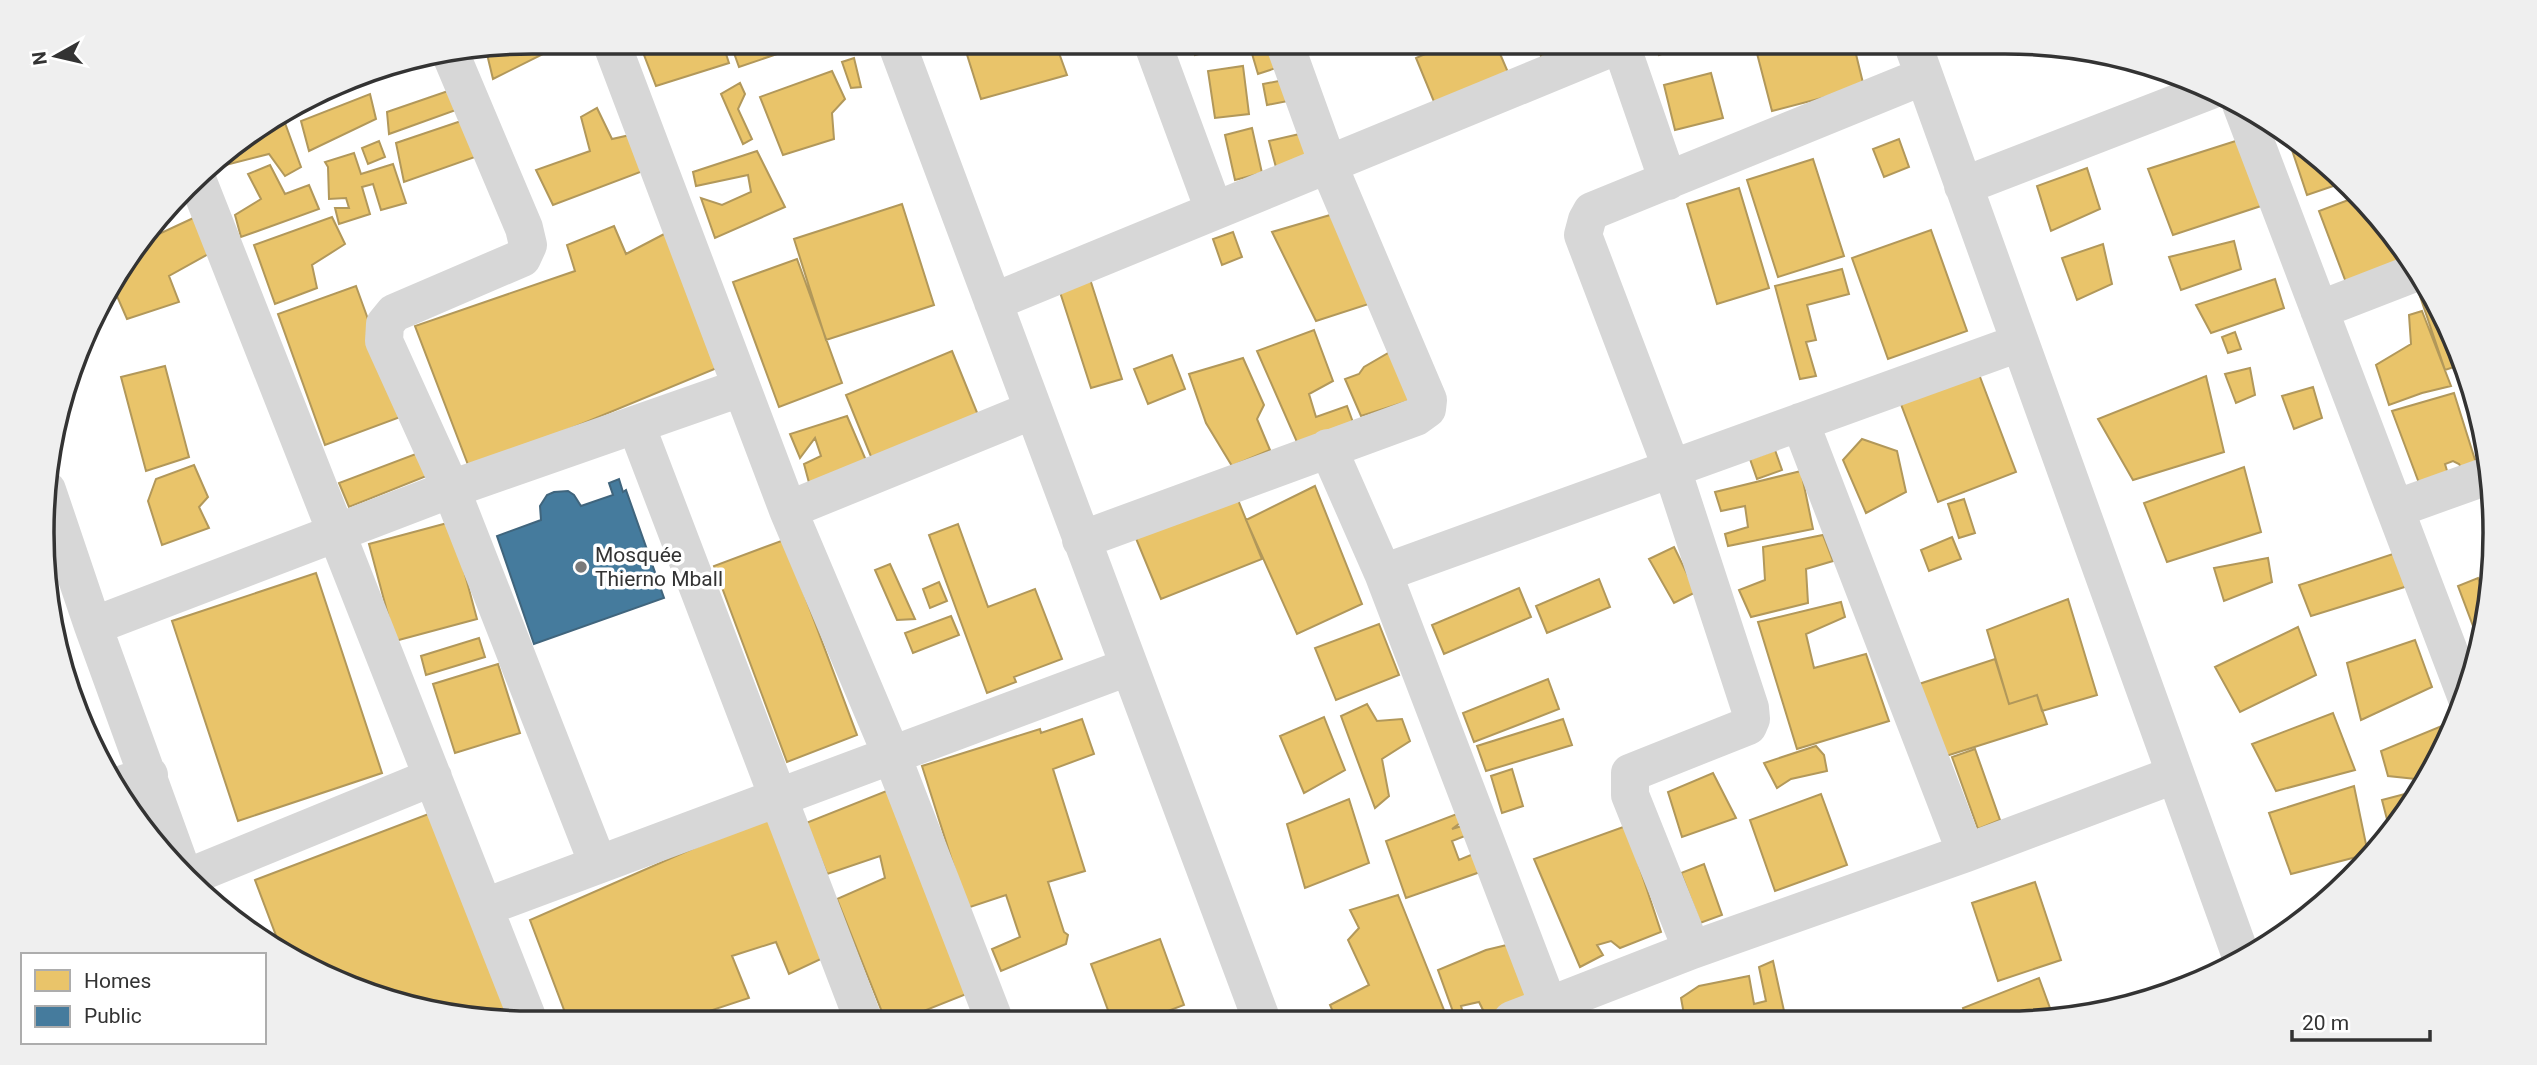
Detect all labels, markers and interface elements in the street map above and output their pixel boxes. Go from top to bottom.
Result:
north arrow [21,21,91,91]
text: N [27,50,52,67]
place label: Mosquée Thierno Mball [595,543,723,591]
marker: Mosquée Thierno Mball [573,559,589,575]
legend [21,953,266,1044]
text: Homes [84,969,151,993]
scale bar [2292,998,2430,1042]
text: Public [84,1004,142,1028]
text: 20 m [2302,1011,2349,1035]

